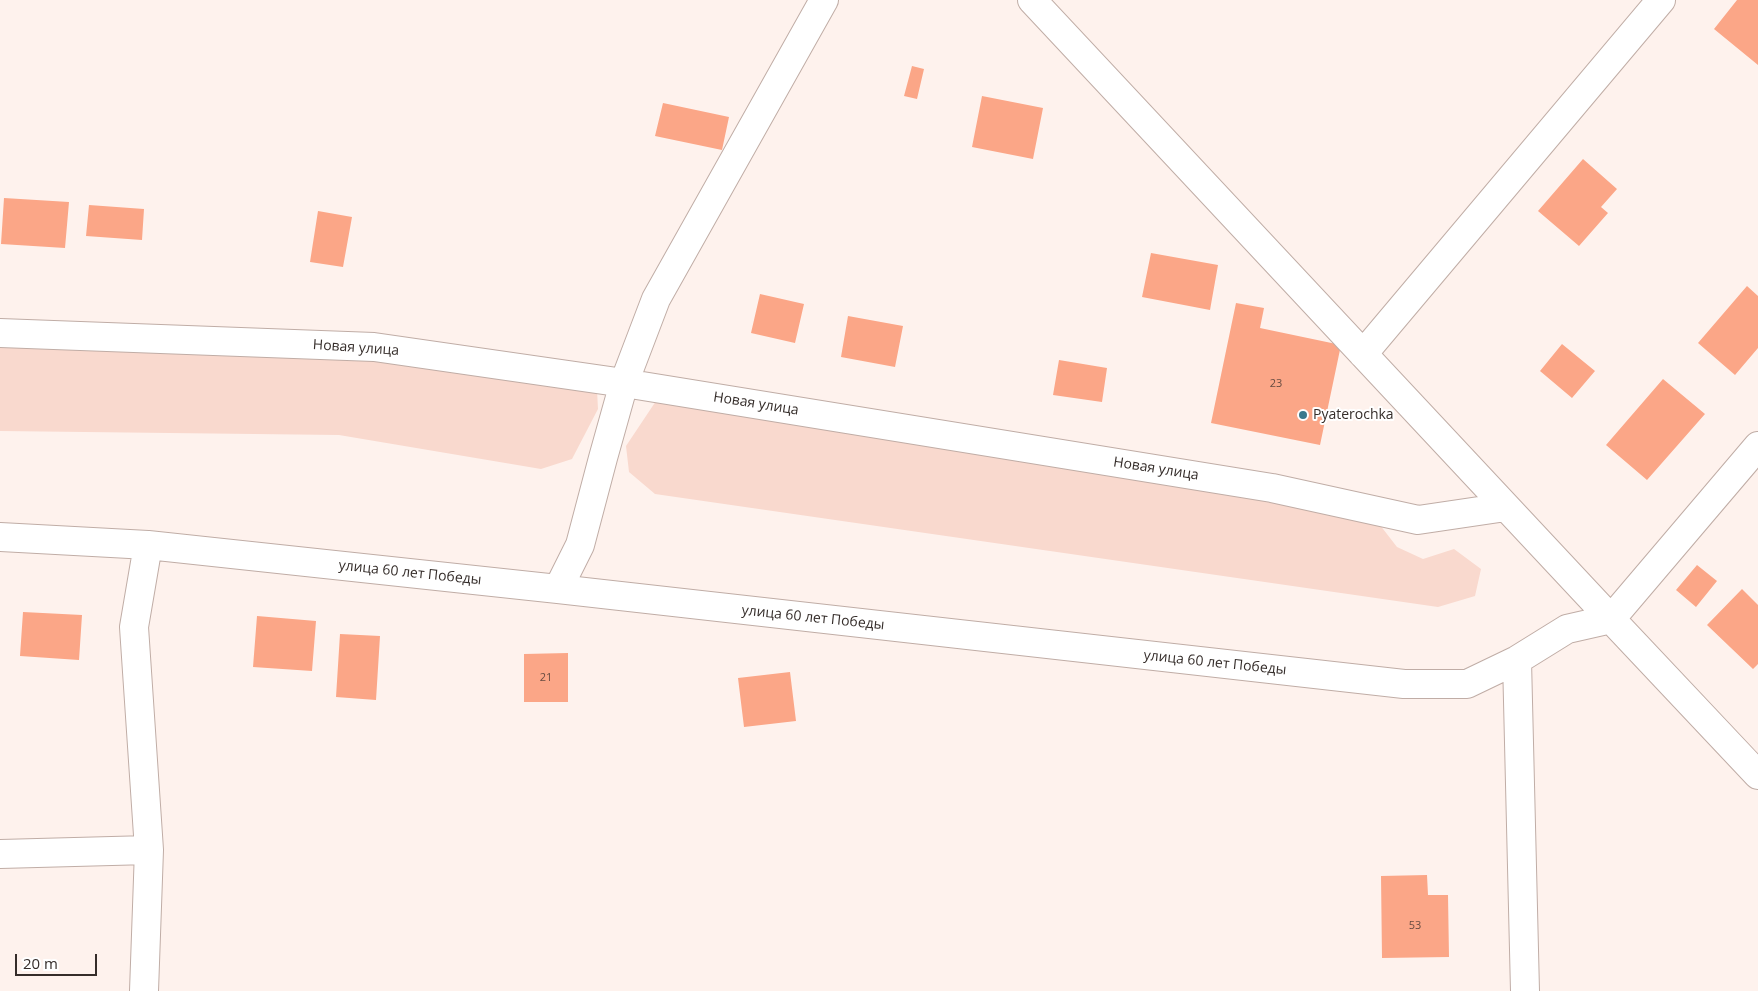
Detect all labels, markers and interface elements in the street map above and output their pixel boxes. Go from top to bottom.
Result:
street label: Новая улица [312,337,400,359]
house number: 23 [1270,377,1282,391]
street label: Новая улица [712,389,800,419]
place label: Pyaterochka [1313,407,1394,423]
marker: Pyaterochka [1297,409,1309,421]
street label: Новая улица [1112,454,1200,484]
street label: улица 60 лет Победы [338,557,482,589]
street label: улица 60 лет Победы [741,602,885,634]
street label: улица 60 лет Победы [1143,647,1287,679]
house number: 21 [540,671,552,685]
house number: 53 [1409,919,1421,933]
scale bar [18,944,100,976]
text: 20 m [23,953,58,973]

